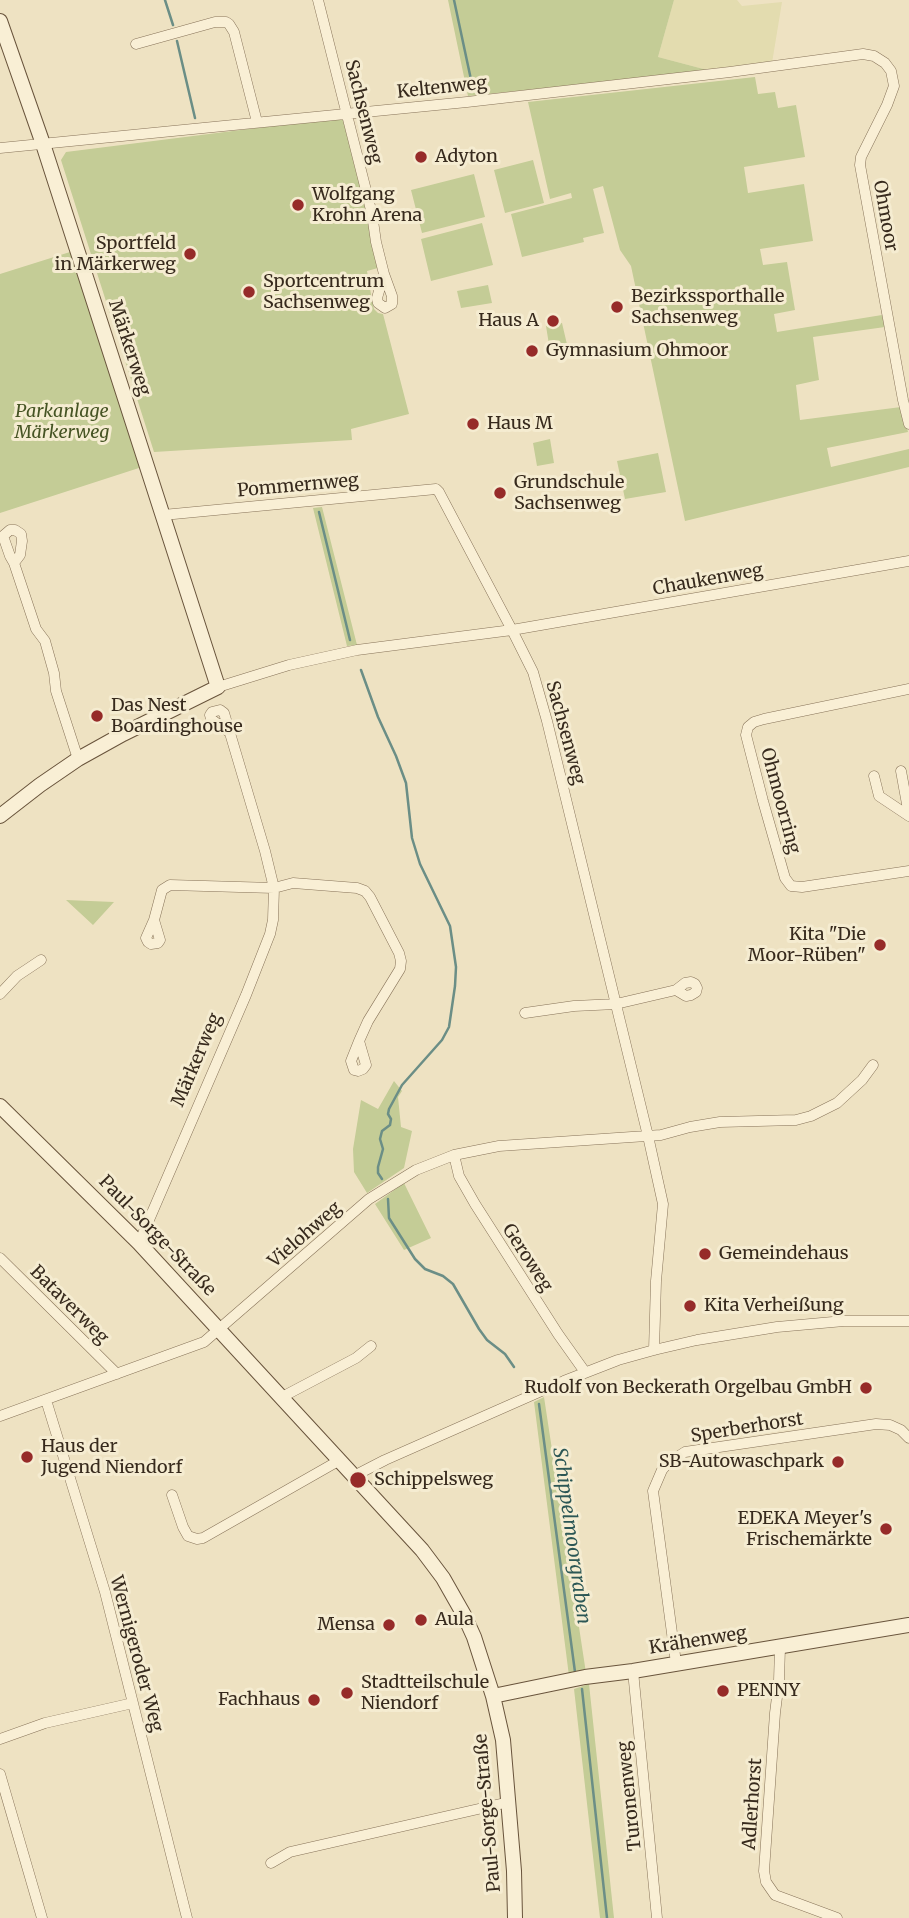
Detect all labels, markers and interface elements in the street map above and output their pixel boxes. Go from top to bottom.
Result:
street label: Sachsenweg [340,58,386,166]
street label: Keltenweg [396,73,488,103]
place label: Adyton [435,146,498,168]
marker: Adyton [413,149,429,165]
street label: Ohmoor [868,179,902,253]
place label: Wolfgang Krohn Arena [312,184,422,227]
marker: Wolfgang Krohn Arena [290,197,306,213]
place label: Sportfeld in Märkerweg [54,233,176,276]
marker: Sportfeld in Märkerweg [182,246,198,262]
place label: Sportcentrum Sachsenweg [263,271,384,314]
marker: Sportcentrum Sachsenweg [241,284,257,300]
place label: Bezirkssporthalle Sachsenweg [631,286,784,328]
street label: Märkerweg [103,297,155,399]
marker: Bezirkssporthalle Sachsenweg [609,299,625,315]
place label: Haus A [478,310,539,332]
marker: Haus A [545,313,561,329]
place label: Gymnasium Ohmoor [546,340,728,362]
marker: Gymnasium Ohmoor [524,343,540,359]
park label: Parkanlage Märkerweg [15,401,109,444]
place label: Haus M [487,413,553,435]
marker: Haus M [465,416,481,432]
street label: Pommernweg [236,470,360,502]
place label: Grundschule Sachsenweg [514,472,624,514]
marker: Grundschule Sachsenweg [492,485,508,501]
street label: Chaukenweg [651,560,765,600]
street label: Sachsenweg [541,679,589,787]
place label: Das Nest Boardinghouse [111,695,243,738]
marker: Das Nest Boardinghouse [89,708,105,724]
street label: Ohmoorring [756,746,804,856]
place label: Kita "Die Moor-Rüben" [748,924,866,967]
marker: Kita "Die Moor-Rüben" [872,937,888,953]
street label: Märkerweg [168,1010,226,1110]
street label: Paul-Sorge-Straße [94,1171,220,1301]
street label: Vielohweg [264,1197,346,1273]
street label: Geroweg [497,1220,557,1296]
place label: Gemeindehaus [719,1243,848,1265]
marker: Gemeindehaus [697,1246,713,1262]
street label: Bataverweg [25,1261,113,1349]
place label: Kita Verheißung [704,1295,844,1317]
marker: Kita Verheißung [682,1298,698,1314]
place label: Rudolf von Beckerath Orgelbau GmbH [524,1377,852,1399]
marker: Rudolf von Beckerath Orgelbau GmbH [858,1380,874,1396]
street label: Sperberhorst [689,1408,805,1448]
place label: Haus der Jugend Niendorf [41,1436,182,1478]
water label: Schippelmoorgraben [547,1446,595,1626]
marker: Haus der Jugend Niendorf [19,1449,35,1465]
place label: SB-Autowaschpark [659,1451,824,1473]
marker: SB-Autowaschpark [830,1454,846,1470]
place label: Schippelsweg [374,1469,493,1491]
marker: Schippelsweg [348,1470,368,1490]
place label: EDEKA Meyer's Frischemärkte [737,1508,872,1550]
marker: EDEKA Meyer's Frischemärkte [878,1521,894,1537]
street label: Wernigeroder Weg [105,1573,167,1735]
place label: Aula [435,1609,474,1631]
marker: Aula [413,1612,429,1628]
place label: Mensa [317,1614,375,1636]
marker: Mensa [381,1617,397,1633]
street label: Krähenweg [648,1623,748,1659]
place label: Stadtteilschule Niendorf [361,1672,489,1714]
place label: PENNY [737,1680,800,1702]
marker: PENNY [715,1683,731,1699]
marker: Stadtteilschule Niendorf [339,1685,355,1701]
place label: Fachhaus [218,1689,300,1711]
marker: Fachhaus [306,1692,322,1708]
street label: Paul-Sorge-Straße [470,1733,506,1893]
street label: Turonenweg [614,1740,646,1852]
street label: Adlerhorst [739,1757,767,1851]

